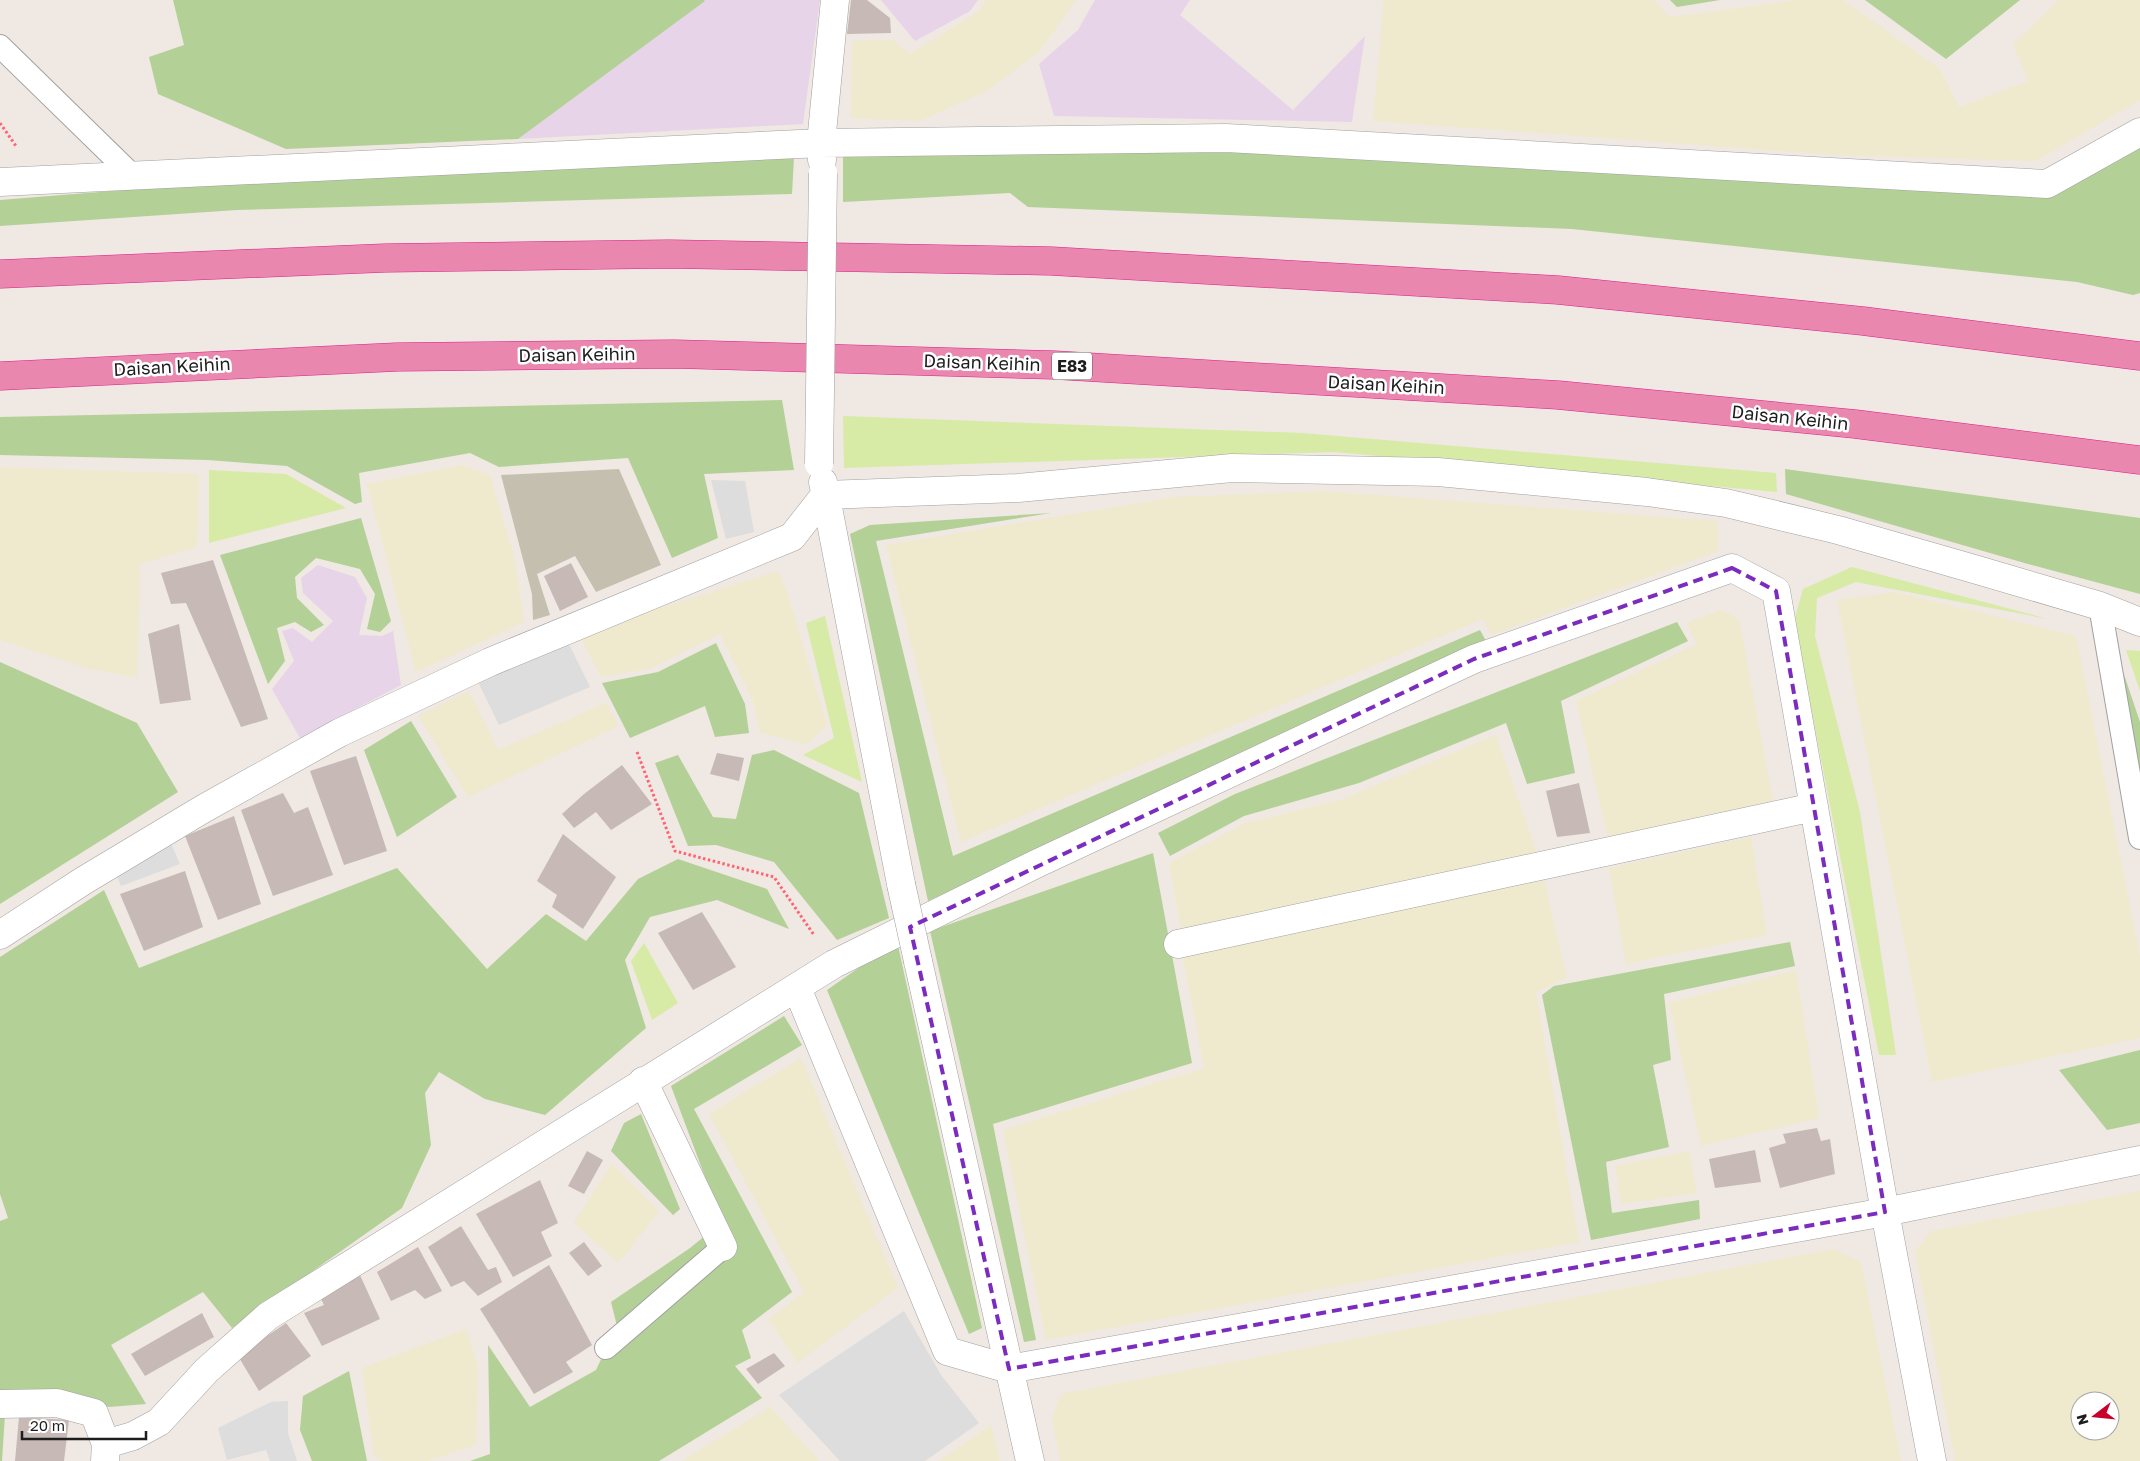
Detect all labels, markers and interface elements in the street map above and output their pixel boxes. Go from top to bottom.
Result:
street label: Daisan Keihin [518,342,636,366]
street label: Daisan Keihin [923,349,1041,375]
street label: Daisan Keihin [113,352,231,380]
road number: E83 [1052,352,1092,380]
street label: Daisan Keihin [1327,370,1445,398]
street label: Daisan Keihin [1731,400,1850,434]
north arrow [2070,1391,2120,1441]
scale bar [22,1408,146,1440]
text: N [2072,1412,2092,1427]
text: 20 m [30,1416,65,1434]

